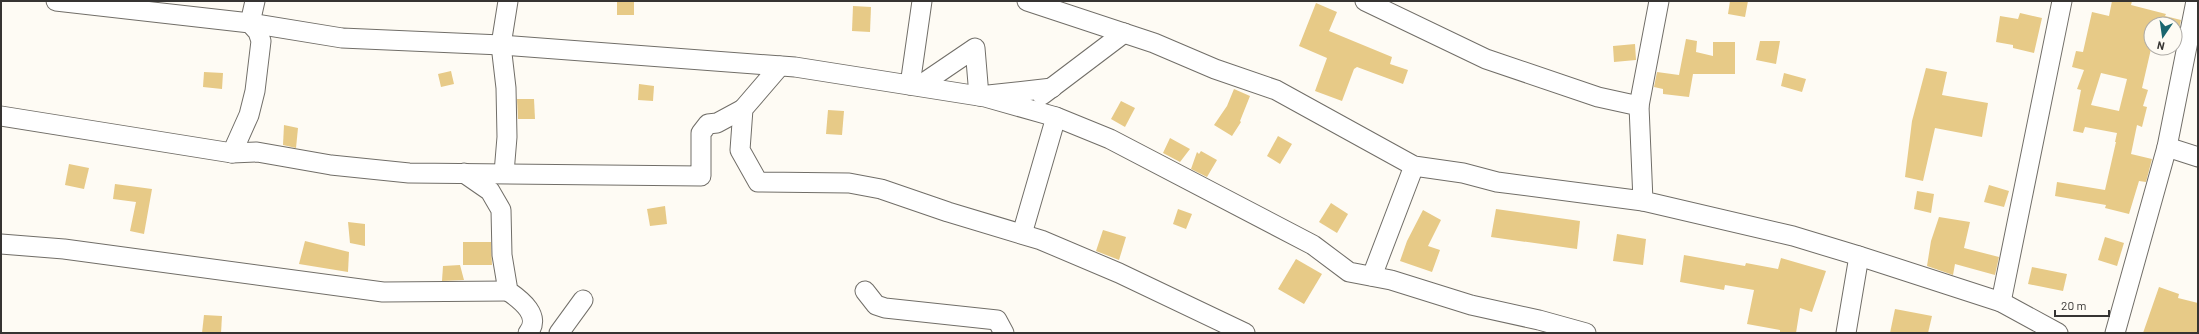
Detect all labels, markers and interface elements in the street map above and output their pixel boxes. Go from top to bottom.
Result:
north arrow [2143,16,2183,56]
text: N [2156,39,2166,53]
scale bar [2055,292,2109,318]
text: 20 m [2061,298,2087,312]

